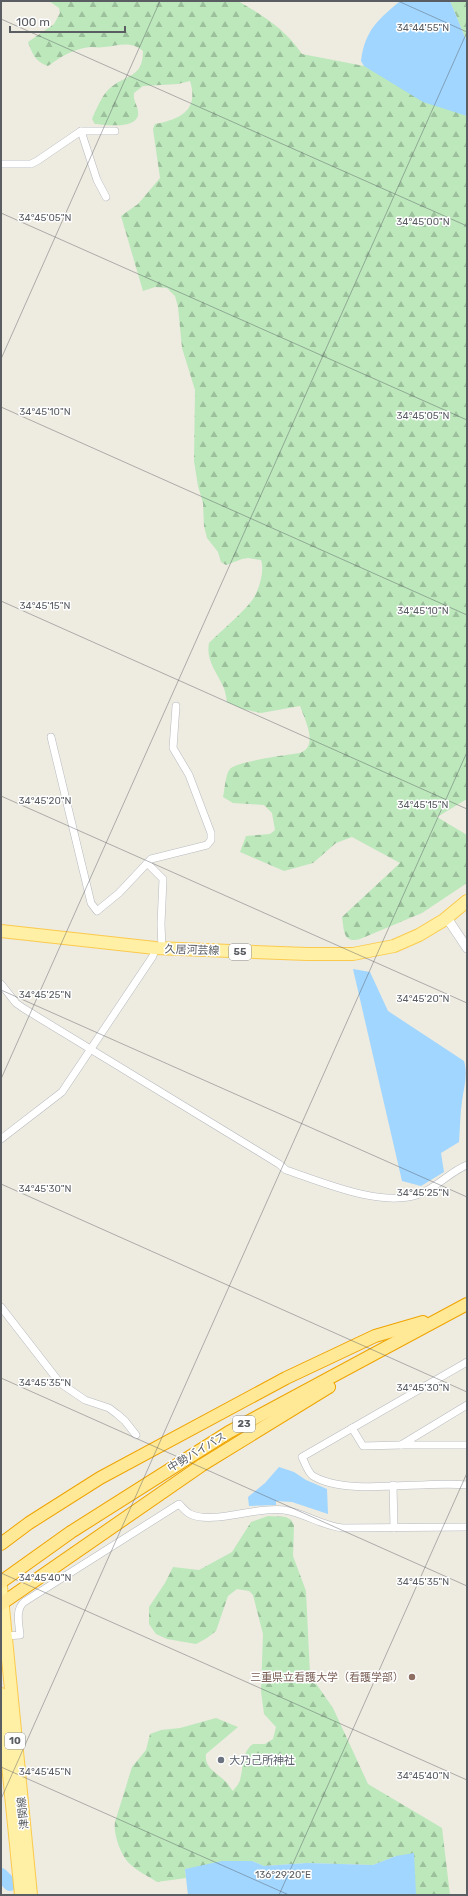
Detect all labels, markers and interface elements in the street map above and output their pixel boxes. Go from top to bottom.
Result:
scale bar [10,8,125,34]
text: 100 m [16,15,50,29]
text: 34°44'55"N [397,22,449,34]
text: 34°45'05"N [19,212,72,224]
text: 34°45'00"N [396,216,450,228]
text: 34°45'10"N [19,406,71,418]
text: 34°45'05"N [397,410,450,422]
text: 34°45'15"N [20,600,70,612]
text: 34°45'10"N [397,605,449,617]
text: 34°45'20"N [19,795,71,807]
text: 34°45'15"N [398,799,448,811]
street label: 久居河芸線 [164,943,220,957]
road number: 55 [229,944,251,960]
text: 34°45'25"N [19,989,71,1001]
text: 34°45'20"N [397,993,449,1005]
text: 34°45'30"N [18,1183,72,1195]
text: 34°45'25"N [397,1187,449,1199]
text: 34°45'35"N [19,1377,71,1389]
text: 34°45'30"N [396,1382,450,1394]
road number: 23 [233,1416,255,1432]
street label: 中勢バイパス [165,1429,229,1475]
text: 34°45'40"N [19,1572,71,1584]
text: 34°45'35"N [397,1576,449,1588]
place label: 三重県立看護大学（看護学部） [250,1671,404,1684]
marker: 三重県立看護大学（看護学部） [407,1672,417,1682]
road number: 10 [5,1733,25,1749]
place label: 大乃己所神社 [229,1754,295,1767]
marker: 大乃己所神社 [216,1755,226,1765]
text: 34°45'45"N [19,1766,71,1778]
text: 34°45'40"N [397,1770,449,1782]
street label: 津関線 [15,1796,31,1830]
text: 136°29'20"E [255,1869,311,1881]

